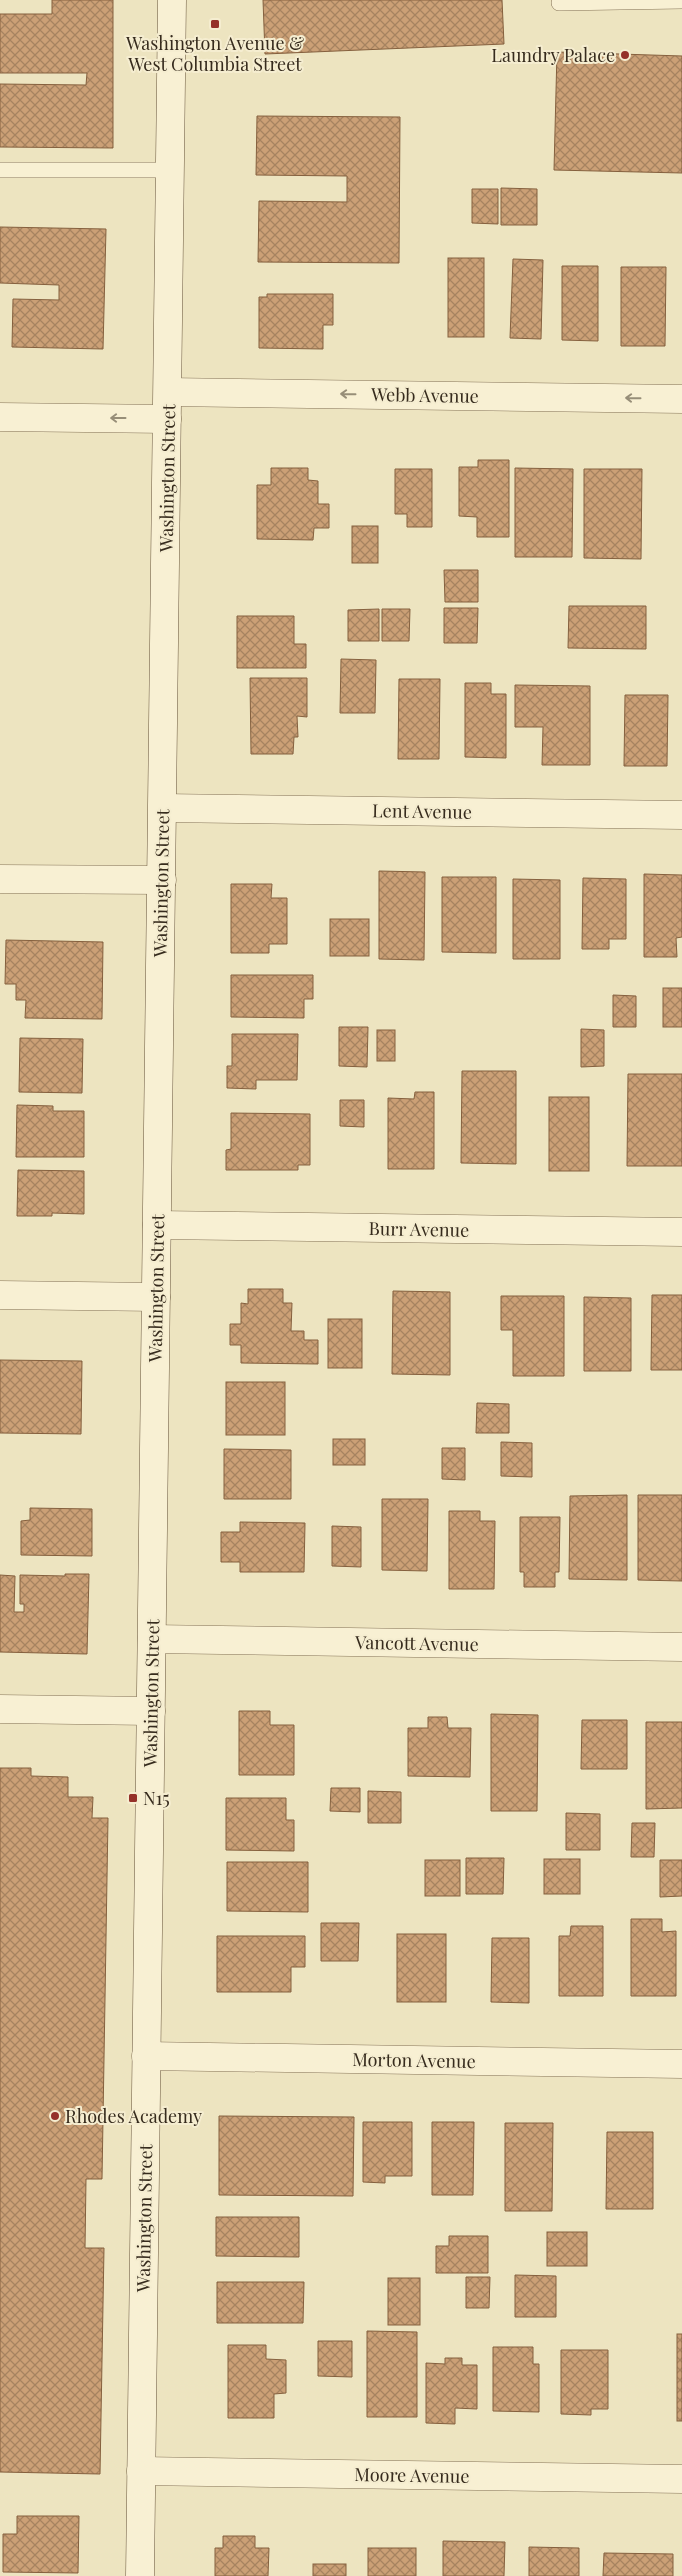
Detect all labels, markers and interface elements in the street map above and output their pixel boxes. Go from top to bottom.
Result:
marker: Washington Avenue & West Columbia Street [209,18,221,30]
place label: Washington Avenue & West Columbia Street [125,31,304,76]
place label: Laundry Palace [491,43,615,67]
marker: Laundry Palace [619,49,631,61]
street label: Webb Avenue [370,382,479,408]
one-way arrow [341,389,357,399]
one-way arrow [626,393,642,403]
street label: Washington Street [154,403,180,553]
one-way arrow [111,413,127,423]
street label: Lent Avenue [372,798,472,824]
street label: Washington Street [148,808,174,958]
street label: Washington Street [143,1213,169,1363]
street label: Burr Avenue [369,1216,469,1242]
street label: Washington Street [138,1618,164,1768]
street label: Vancott Avenue [354,1630,479,1656]
place label: N15 [143,1786,170,1810]
marker: N15 [127,1792,139,1804]
street label: Morton Avenue [352,2047,476,2073]
place label: Rhodes Academy [65,2104,202,2128]
marker: Rhodes Academy [49,2110,61,2122]
street label: Washington Street [131,2143,157,2293]
street label: Moore Avenue [354,2462,470,2488]

